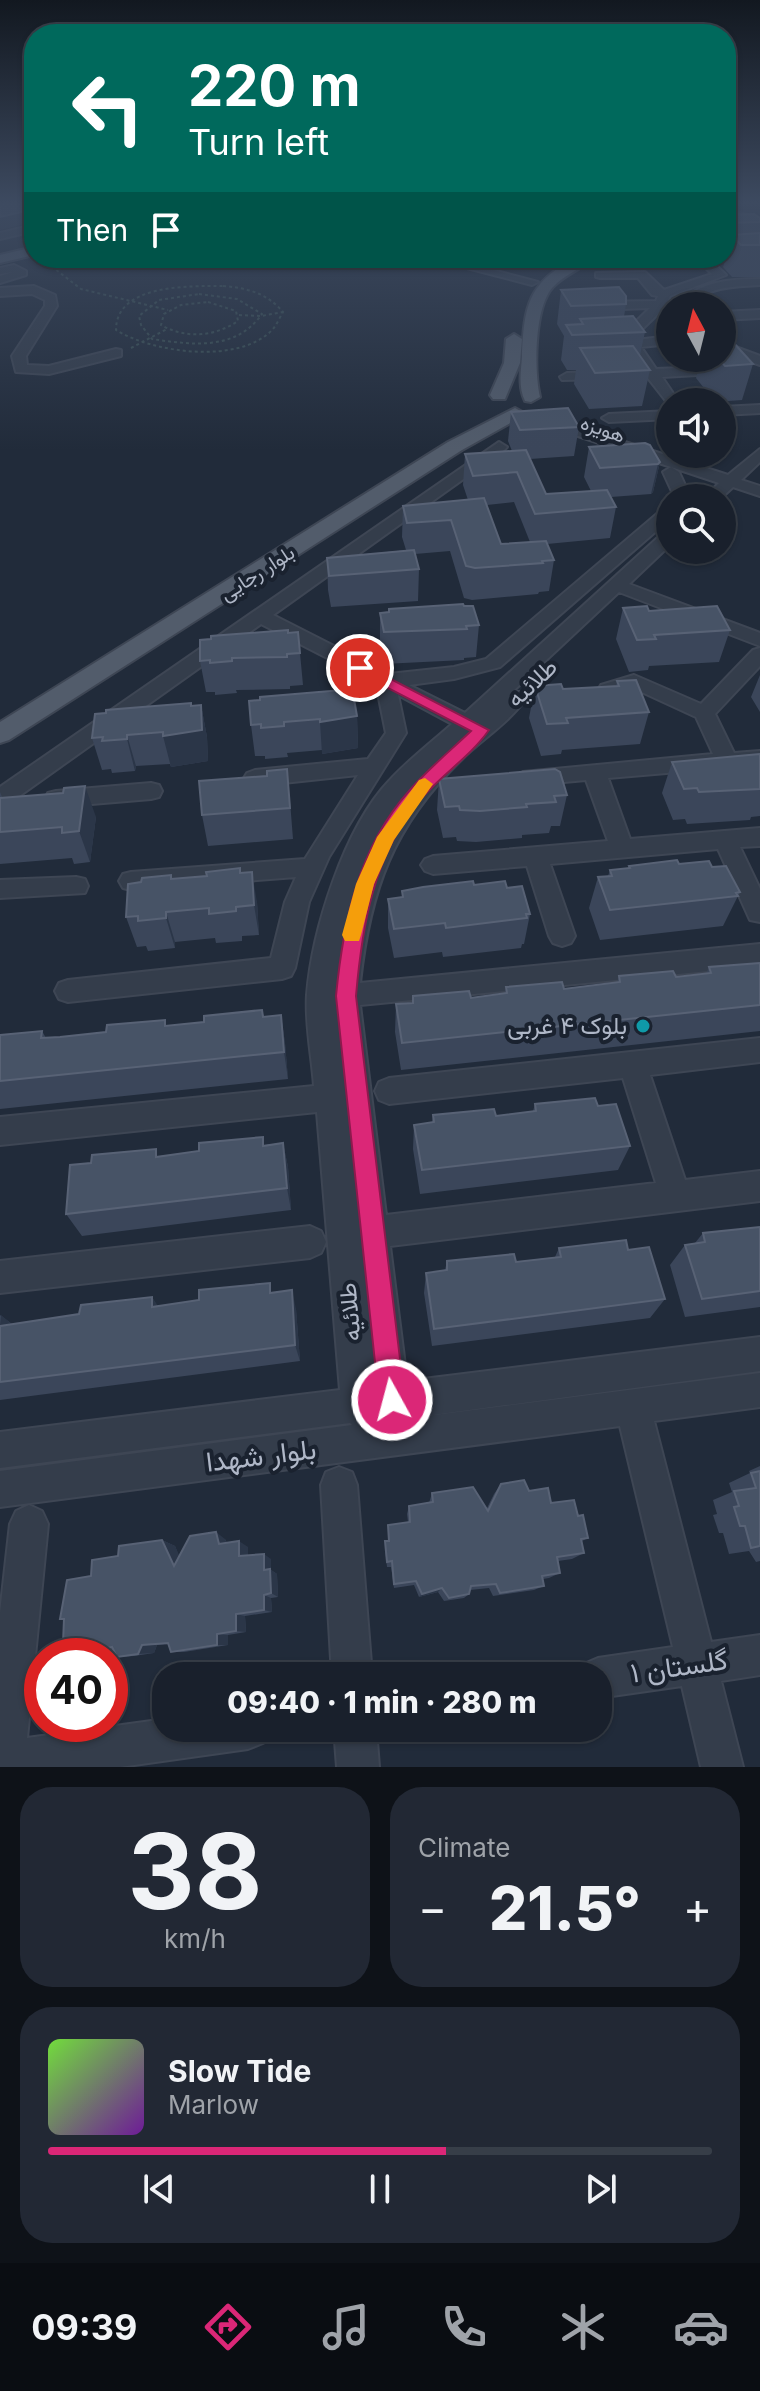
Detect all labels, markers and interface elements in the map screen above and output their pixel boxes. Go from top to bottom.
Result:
text: 220 m [188,52,361,120]
icon: left [56,56,160,160]
text: Turn left [188,120,329,164]
icon: arrive [144,208,188,252]
text: Then [56,212,128,248]
north arrow [656,292,736,372]
map controls [656,292,736,564]
button: sound [656,388,736,468]
street label: هویزه [577,410,628,449]
button: search [656,484,736,564]
street label: بلوار رجایی [215,540,299,607]
pin [326,634,394,702]
icon: arrive [338,646,382,690]
street label: طلائیه [500,652,563,713]
place label: بلوک ۴ غربی [507,1011,627,1041]
marker: بلوک ۴ غربی [634,1017,652,1035]
street label: طلائیه [333,1282,367,1343]
position arrow [350,1358,434,1442]
street label: بلوار شهدا [204,1431,318,1480]
speed limit sign: 40 [24,1638,128,1742]
street label: گلستان ۱ [628,1642,730,1690]
text: 09:40 · 1 min · 280 m [227,1684,537,1720]
text: 38 [128,1808,262,1934]
text: Climate [418,1832,510,1863]
text: 21.5° [489,1872,641,1944]
text: − [418,1881,447,1935]
text: + [683,1881,712,1935]
text: km/h [164,1923,226,1954]
text: Slow Tide [168,2053,311,2089]
text: Marlow [168,2089,259,2120]
icon: previous [137,2167,181,2211]
icon: pause [358,2167,402,2211]
icon: next [579,2167,623,2211]
icon: directions [200,2299,256,2355]
icon: music [318,2299,374,2355]
icon: phone [436,2299,492,2355]
icon: climate [555,2299,611,2355]
icon: car [673,2299,729,2355]
text: 09:39 [31,2305,137,2349]

